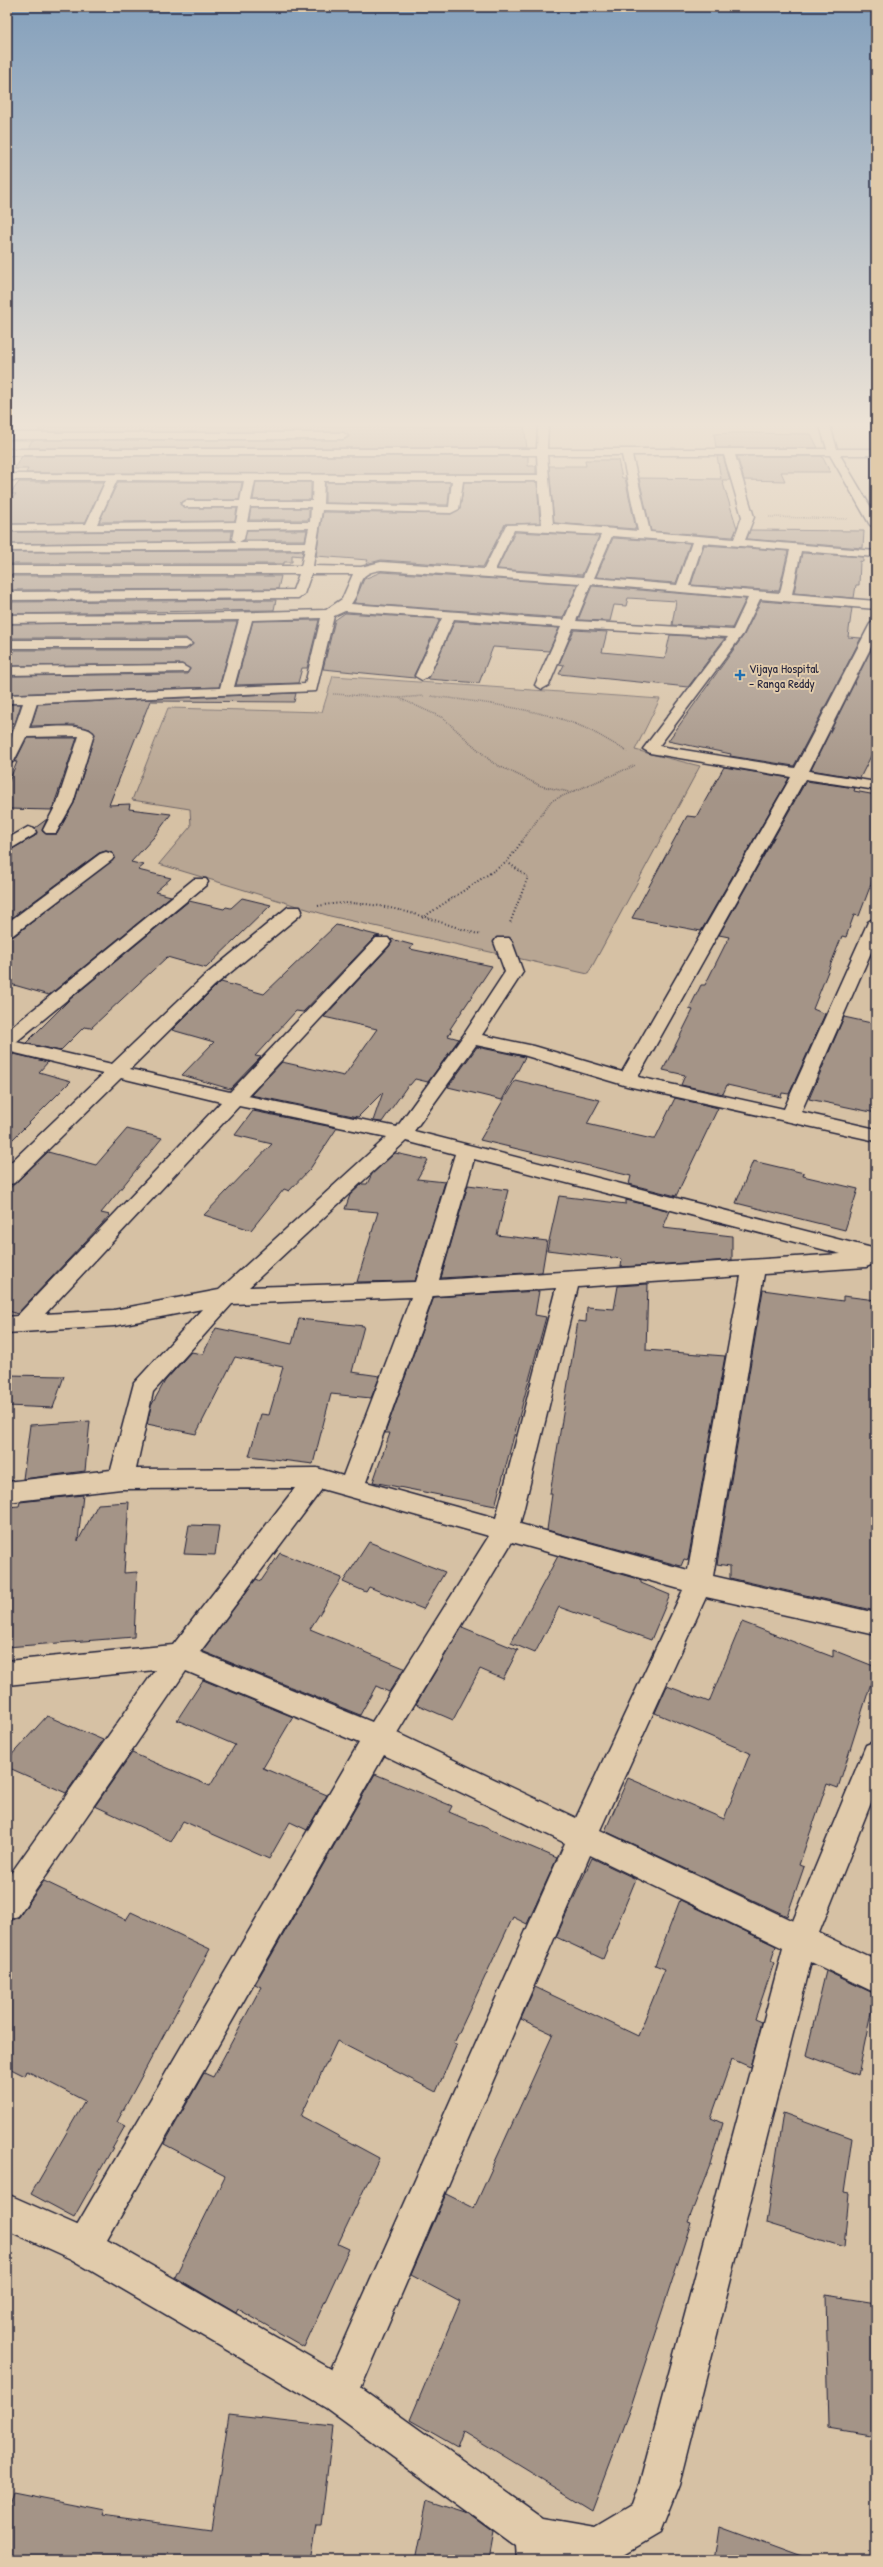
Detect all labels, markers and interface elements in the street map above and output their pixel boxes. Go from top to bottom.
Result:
place label: Vijaya Hospital - Ranga Reddy [749,659,819,692]
marker: Vijaya Hospital - Ranga Reddy [734,669,746,681]

